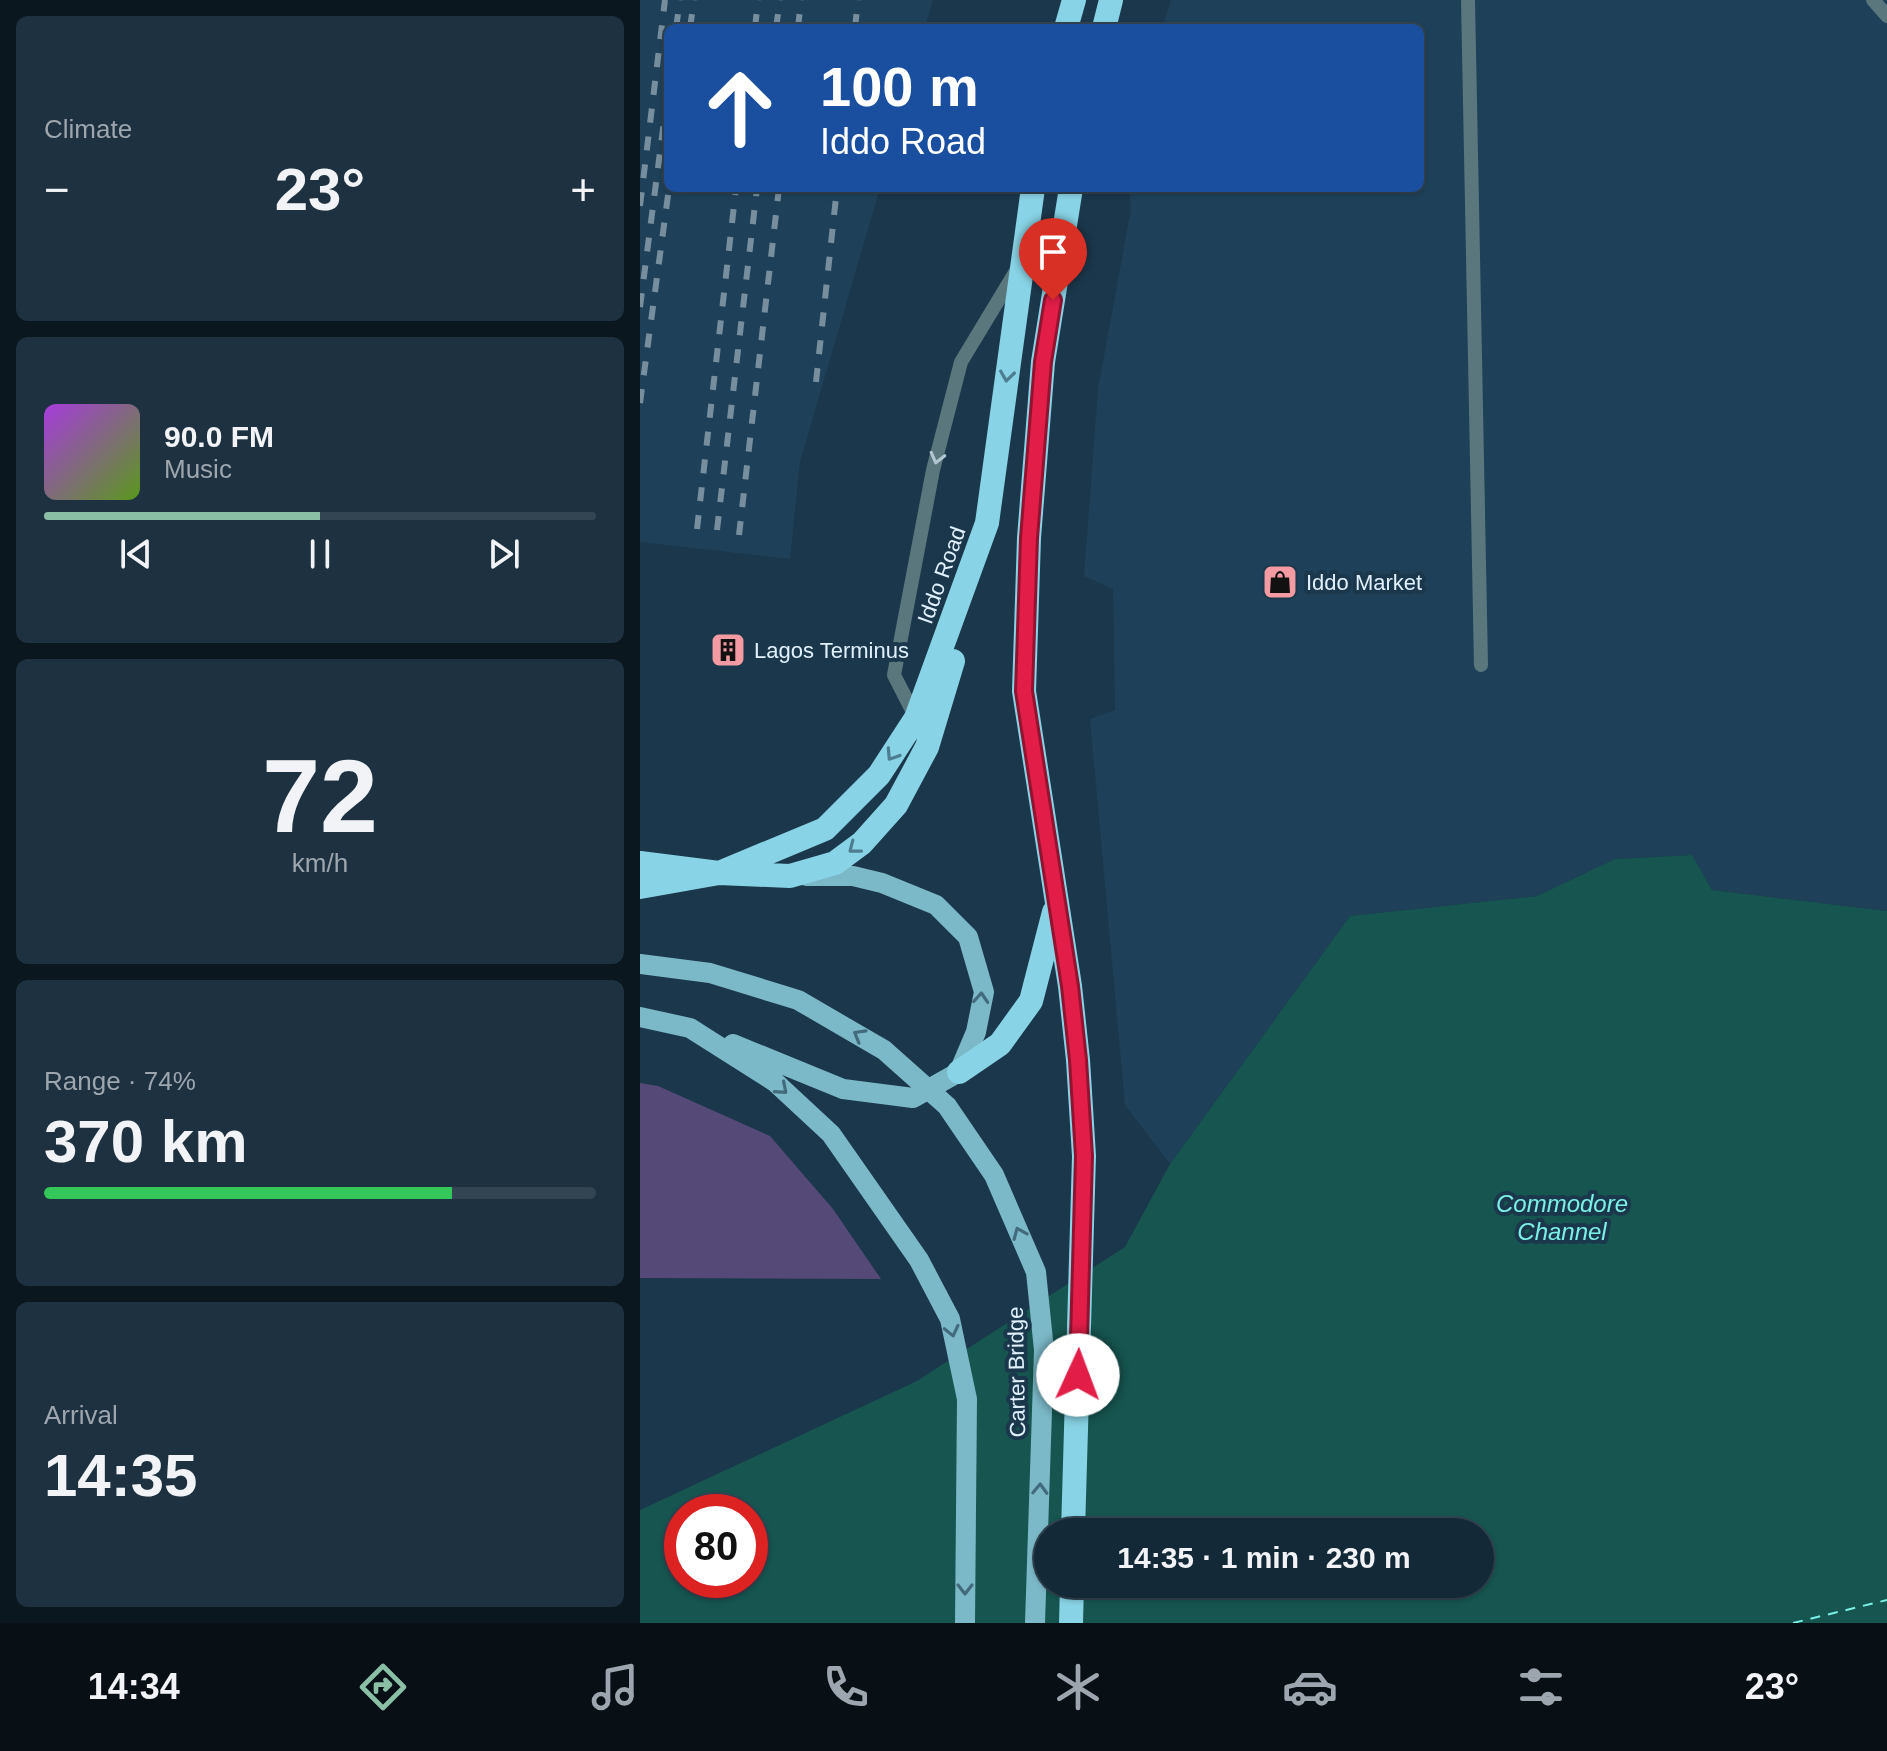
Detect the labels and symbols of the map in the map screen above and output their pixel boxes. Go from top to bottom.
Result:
pin [1019,218,1087,300]
one-way arrow [999,369,1016,383]
one-way arrow [929,451,946,464]
street label: Iddo Road [912,523,971,627]
shop icon: Iddo Market [1261,563,1299,601]
place label: Iddo Market [1306,570,1422,595]
building icon: Lagos Terminus [709,631,747,669]
place label: Lagos Terminus [754,638,909,663]
one-way arrow [886,746,901,761]
one-way arrow [848,839,863,853]
one-way arrow [972,991,989,1004]
one-way arrow [853,1029,868,1045]
one-way arrow [773,1079,788,1094]
water label: Commodore Channel [1496,1190,1628,1245]
one-way arrow [1012,1227,1028,1241]
street label: Carter Bridge [1003,1306,1030,1438]
one-way arrow [942,1323,959,1337]
position arrow [1036,1333,1120,1417]
one-way arrow [1031,1482,1048,1495]
speed limit sign: 80 [664,1494,768,1598]
one-way arrow [956,1583,974,1596]

